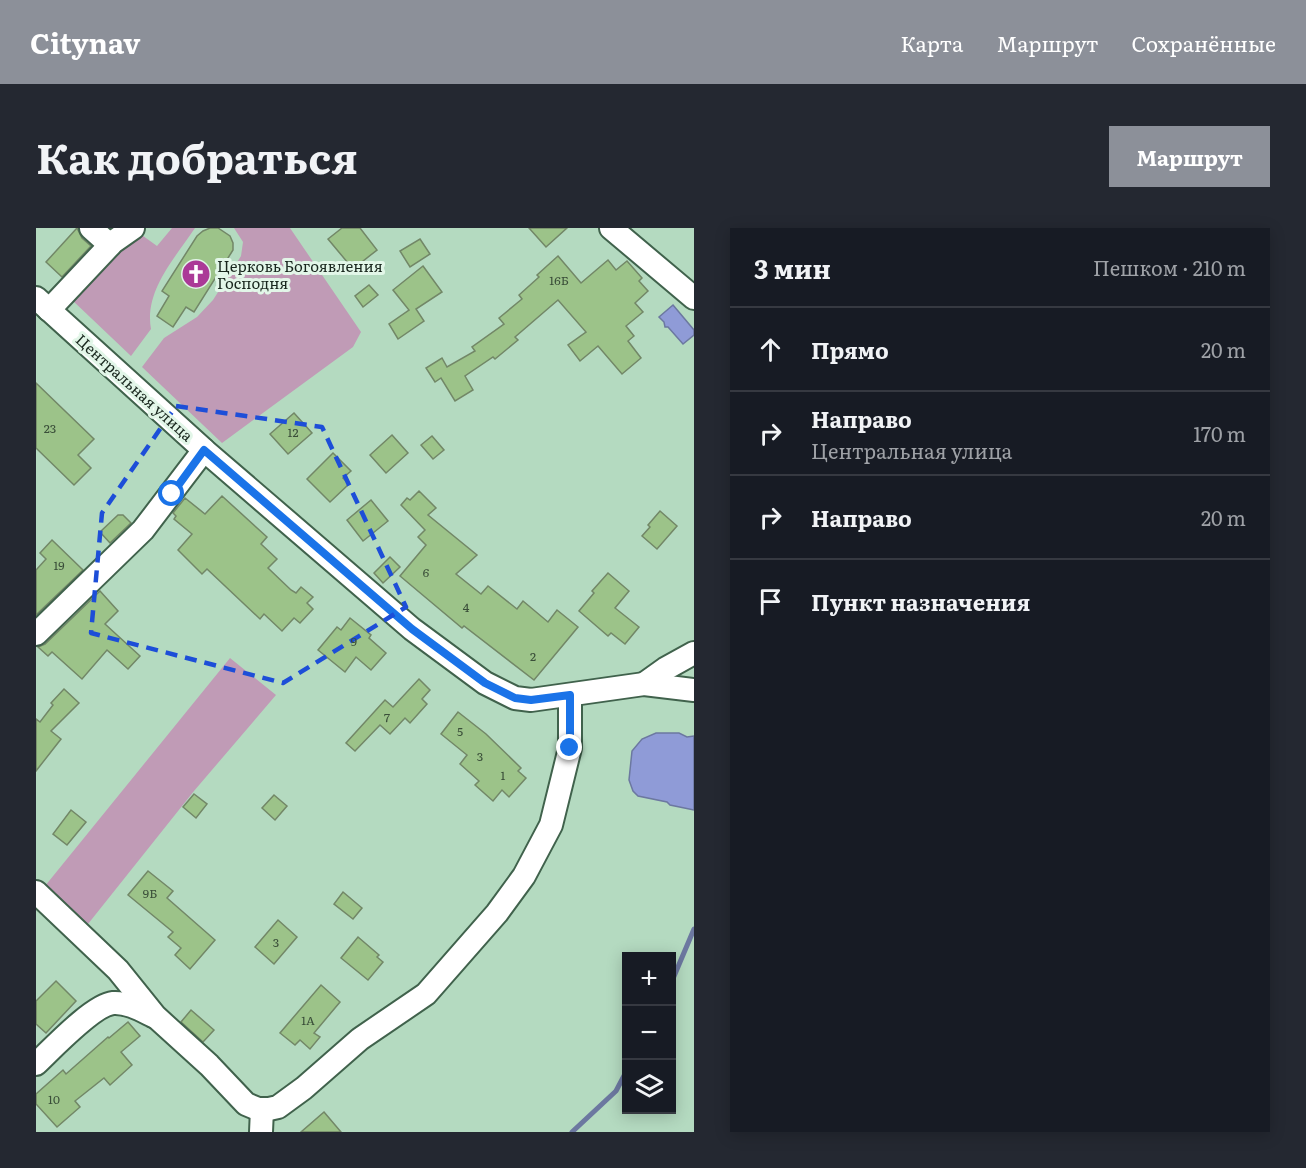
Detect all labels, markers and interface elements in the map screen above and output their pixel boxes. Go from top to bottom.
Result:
text: Citynav [30,21,140,63]
text: Карта [900,27,963,58]
text: Маршрут [996,27,1098,58]
text: Сохранённые [1131,27,1276,58]
text: Как добраться [36,125,358,187]
button: Маршрут [1109,126,1270,187]
text: 3 мин [754,248,831,287]
text: Пешком · 210 m [1093,252,1246,282]
place label: Церковь Богоявления Господня [217,254,383,294]
church icon: Церковь Богоявления Господня [180,258,212,290]
house number: 16Б [549,271,569,289]
street label: Центральная улица [71,328,199,447]
icon: ahead [754,333,787,366]
text: Прямо [811,333,889,366]
text: 20 m [1201,334,1246,364]
text: Направо [811,402,912,435]
icon: right [754,417,787,450]
text: 170 m [1193,418,1246,448]
house number: 23 [44,419,56,437]
house number: 12 [288,423,298,441]
text: Центральная улица [811,435,1012,465]
route start [158,480,184,506]
icon: right [754,501,787,534]
text: Направо [811,501,912,534]
text: 20 m [1201,502,1246,532]
house number: 19 [53,556,65,574]
house number: 6 [423,563,430,581]
icon: arrive [754,585,787,618]
text: Пункт назначения [811,585,1030,618]
house number: 4 [463,598,470,616]
house number: 9 [351,632,357,650]
house number: 2 [530,647,536,665]
house number: 7 [384,708,390,726]
house number: 5 [457,722,463,740]
route end [556,734,582,760]
house number: 3 [477,747,483,765]
house number: 1 [501,766,506,784]
house number: 9Б [143,884,157,902]
house number: 3 [273,933,279,951]
map controls [622,952,676,1114]
button: + [622,952,676,1006]
button: − [622,1006,676,1060]
house number: 1А [301,1011,315,1029]
button: layers [622,1060,676,1114]
house number: 10 [48,1090,60,1108]

